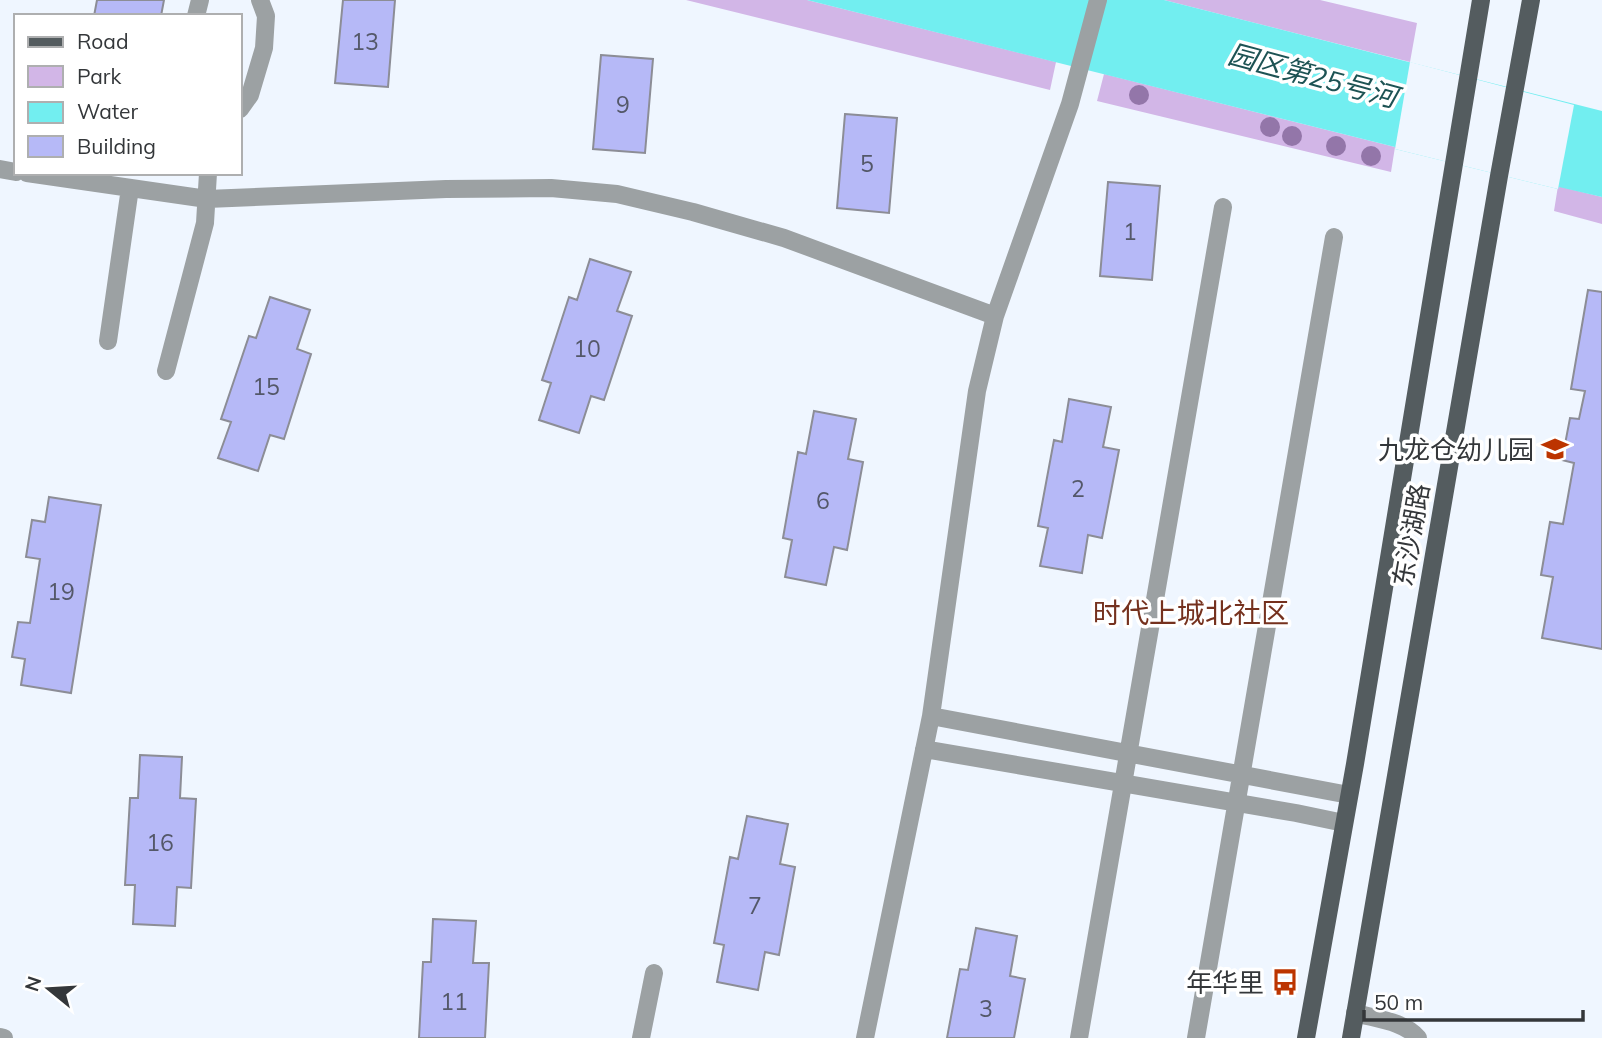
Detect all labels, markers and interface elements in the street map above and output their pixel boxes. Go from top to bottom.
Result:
legend [14,14,242,175]
house number: 13 [351,27,379,56]
text: Road [77,28,128,54]
water label: 园区第25号河 [1225,36,1406,116]
text: Park [77,63,121,89]
house number: 9 [616,90,630,119]
text: Water [77,98,138,124]
text: Building [77,133,156,159]
house number: 5 [860,149,874,178]
house number: 1 [1123,217,1137,246]
house number: 10 [573,334,601,363]
house number: 15 [252,372,280,401]
place label: 九龙仓幼儿园 [1378,433,1534,466]
school or university icon: 九龙仓幼儿园 [1540,434,1570,464]
house number: 2 [1071,474,1085,503]
street label: 东沙湖路 [1386,481,1436,589]
house number: 6 [816,486,830,515]
house number: 19 [47,577,75,606]
district label: 时代上城北社区 [1093,595,1289,630]
house number: 16 [146,828,174,857]
house number: 7 [748,891,762,920]
north arrow [14,954,84,1024]
place label: 年华里 [1186,966,1264,999]
bus stop icon: 年华里 [1270,967,1300,997]
text: N [19,973,46,994]
scale bar [1364,978,1583,1022]
house number: 11 [440,987,468,1016]
text: 50 m [1374,989,1423,1015]
house number: 3 [979,994,993,1023]

